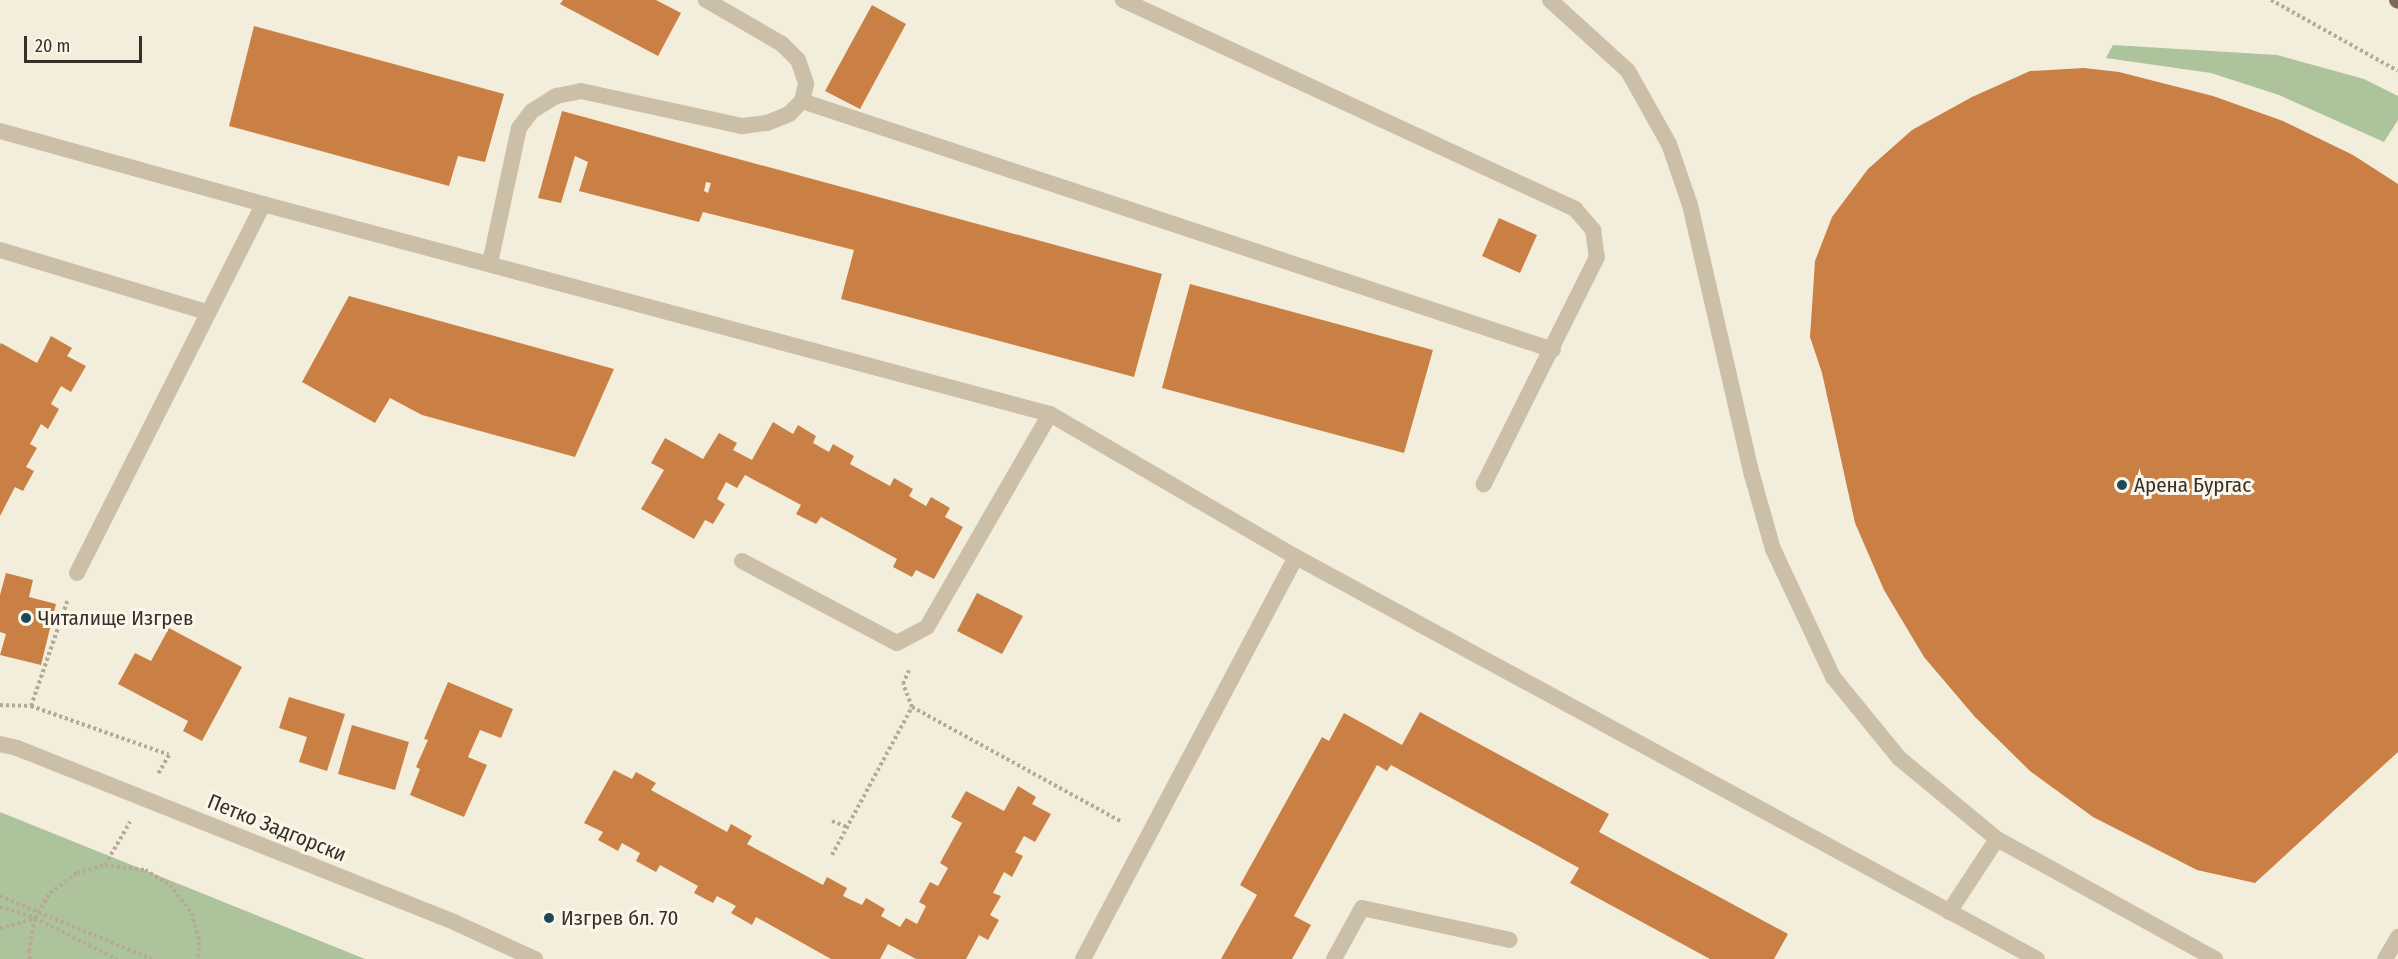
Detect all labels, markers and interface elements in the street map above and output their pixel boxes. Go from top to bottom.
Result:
scale bar [27,24,146,62]
text: 20 m [35,35,70,57]
place label: Арена Бургас [2134,472,2251,498]
marker: Арена Бургас [2115,478,2129,492]
place label: Читалище Изгрев [38,605,193,631]
marker: Читалище Изгрев [19,611,33,625]
street label: Петко Задгорски [204,789,350,867]
place label: Изгрев бл. 70 [561,905,678,931]
marker: Изгрев бл. 70 [542,911,556,925]

